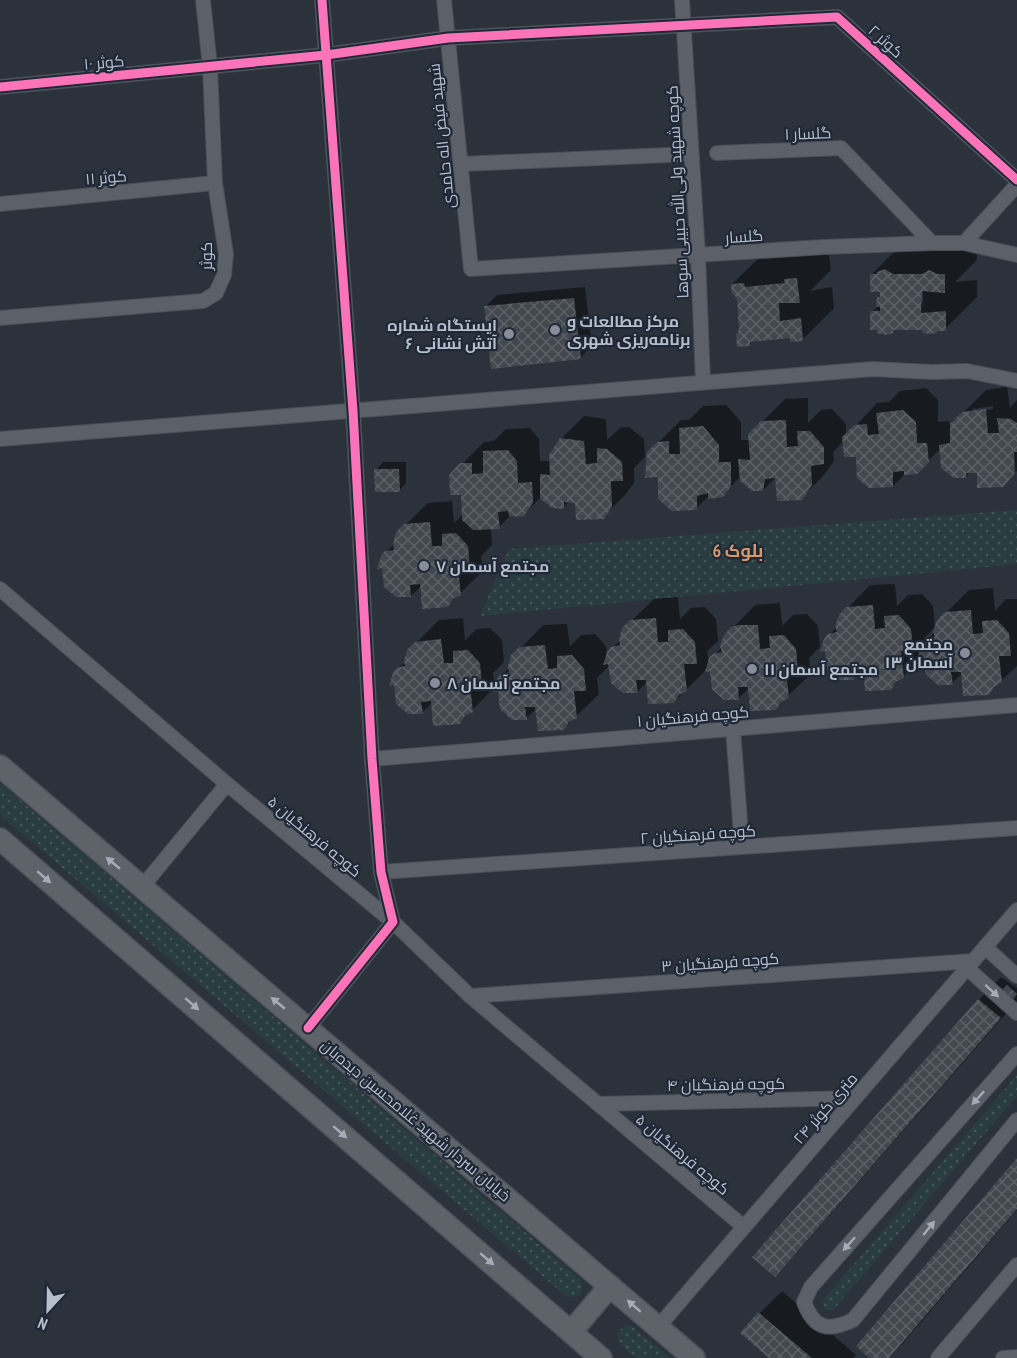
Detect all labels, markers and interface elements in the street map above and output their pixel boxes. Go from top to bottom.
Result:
street label: کوثر ۲ [864,20,908,62]
street label: کوثر ۱۰ [83,50,125,74]
street label: شهید فیض اله حامدی [423,62,460,210]
street label: کوچه شهید ولی‌الله حبیبی سوها [661,85,695,299]
street label: گلسار ۱ [784,122,832,144]
street label: کوثر ۱۱ [84,165,128,189]
street label: گلسار [723,225,764,247]
street label: کوثر [196,242,216,271]
place label: مرکز مطالعات و برنامه‌ریزی شهری [567,311,690,349]
place label: ایستگاه شماره ۶ آتش نشانی [387,315,497,353]
marker: مرکز مطالعات و برنامه‌ریزی شهری [548,323,562,337]
marker: ایستگاه شماره ۶ آتش نشانی [502,327,516,341]
district label: بلوک 6 [713,539,763,562]
place label: مجتمع آسمان ۷ [436,556,549,577]
marker: مجتمع آسمان ۷ [417,559,431,573]
place label: مجتمع آسمان ۱۳ [885,634,953,672]
marker: مجتمع آسمان ۱۳ [958,646,972,660]
place label: مجتمع آسمان ۱۱ [764,659,878,680]
marker: مجتمع آسمان ۱۱ [745,662,759,676]
place label: مجتمع آسمان ۸ [447,673,560,694]
marker: مجتمع آسمان ۸ [428,676,442,690]
street label: کوچه فرهنگیان ۱ [636,701,750,733]
street label: کوچه فرهنگیان ۵ [263,791,366,883]
street label: کوچه فرهنگیان ۲ [639,820,757,850]
one-way arrow [105,856,121,869]
one-way arrow [36,870,51,883]
street label: کوچه فرهنگیان ۳ [660,948,780,978]
one-way arrow [984,984,999,997]
one-way arrow [271,997,286,1010]
one-way arrow [184,998,200,1011]
street label: خیابان سردار شهید غلامحسین دیده‌بان [316,1035,515,1206]
street label: ۲۴ متری کوثر [788,1068,862,1149]
street label: کوچه فرهنگیان ۴ [667,1073,785,1097]
one-way arrow [972,1090,985,1105]
street label: کوچه فرهنگیان ۵ [631,1109,734,1201]
one-way arrow [332,1125,347,1139]
one-way arrow [922,1220,935,1235]
one-way arrow [843,1236,856,1251]
one-way arrow [479,1252,494,1265]
north arrow [18,1280,78,1340]
one-way arrow [626,1300,642,1313]
text: N [35,1313,50,1335]

